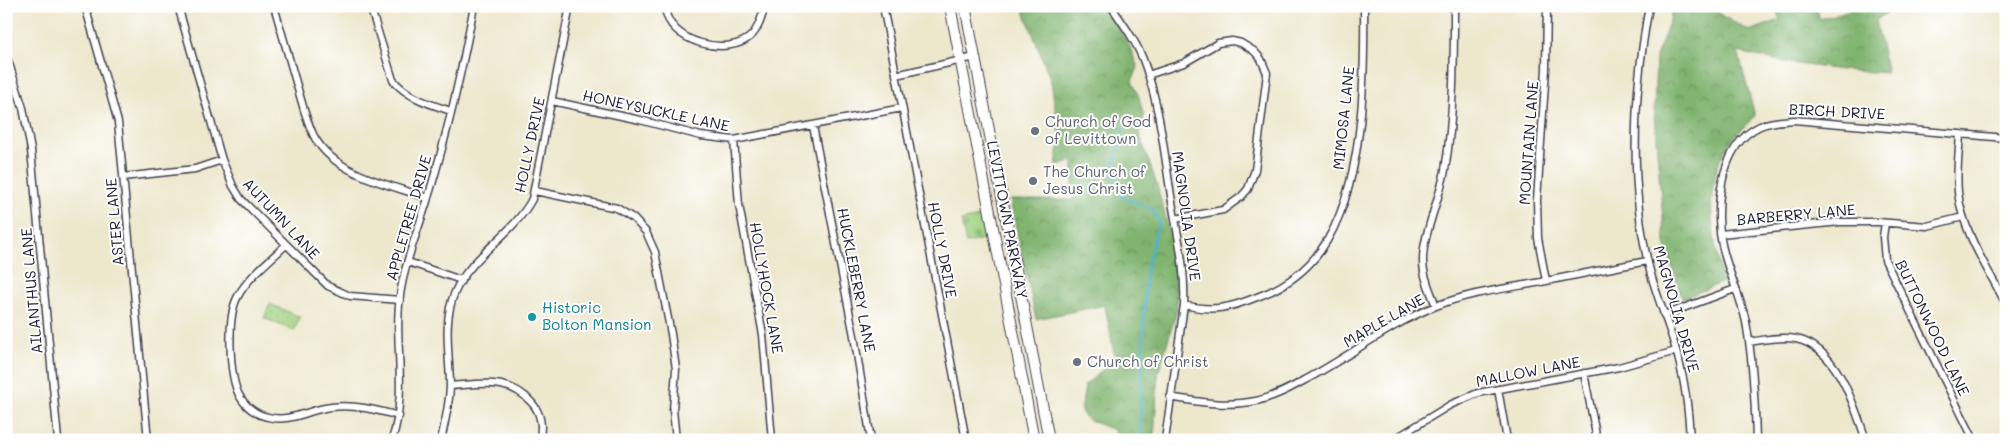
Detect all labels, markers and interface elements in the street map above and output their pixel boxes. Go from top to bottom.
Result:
street label: MIMOSA LANE [1328,65,1358,171]
street label: MOUNTAIN LANE [1514,80,1542,205]
street label: HONEYSUCKLE LANE [581,85,732,135]
street label: HOLLY DRIVE [509,95,549,195]
street label: BIRCH DRIVE [1788,98,1886,124]
place label: Church of God of Levittown [1045,111,1151,148]
marker: Church of God of Levittown [1029,125,1041,137]
street label: LEVITTOWN PARKWAY [983,139,1033,301]
street label: MAGNOLIA DRIVE [1168,150,1206,282]
street label: APPLETREE DRIVE [381,152,436,283]
place label: The Church of Jesus Christ [1043,161,1147,198]
street label: AUTUMN LANE [239,173,325,264]
marker: The Church of Jesus Christ [1027,175,1039,187]
street label: ASTER LANE [100,177,128,267]
street label: BARBERRY LANE [1736,199,1856,229]
street label: HOLLY DRIVE [924,200,962,300]
street label: HUCKLEBERRY LANE [833,206,881,354]
street label: HOLLYHOCK LANE [746,220,788,356]
street label: AILANTHUS LANE [15,227,46,355]
street label: MAGNOLIA DRIVE [1649,243,1705,375]
street label: BUTTONWOOD LANE [1891,256,1975,399]
street label: MAPLE LANE [1339,289,1428,351]
place label: Historic Bolton Mansion [542,297,651,334]
marker: Historic Bolton Mansion [526,311,538,323]
place label: Church of Christ [1087,351,1209,371]
street label: MALLOW LANE [1474,351,1582,391]
marker: Church of Christ [1071,356,1083,368]

